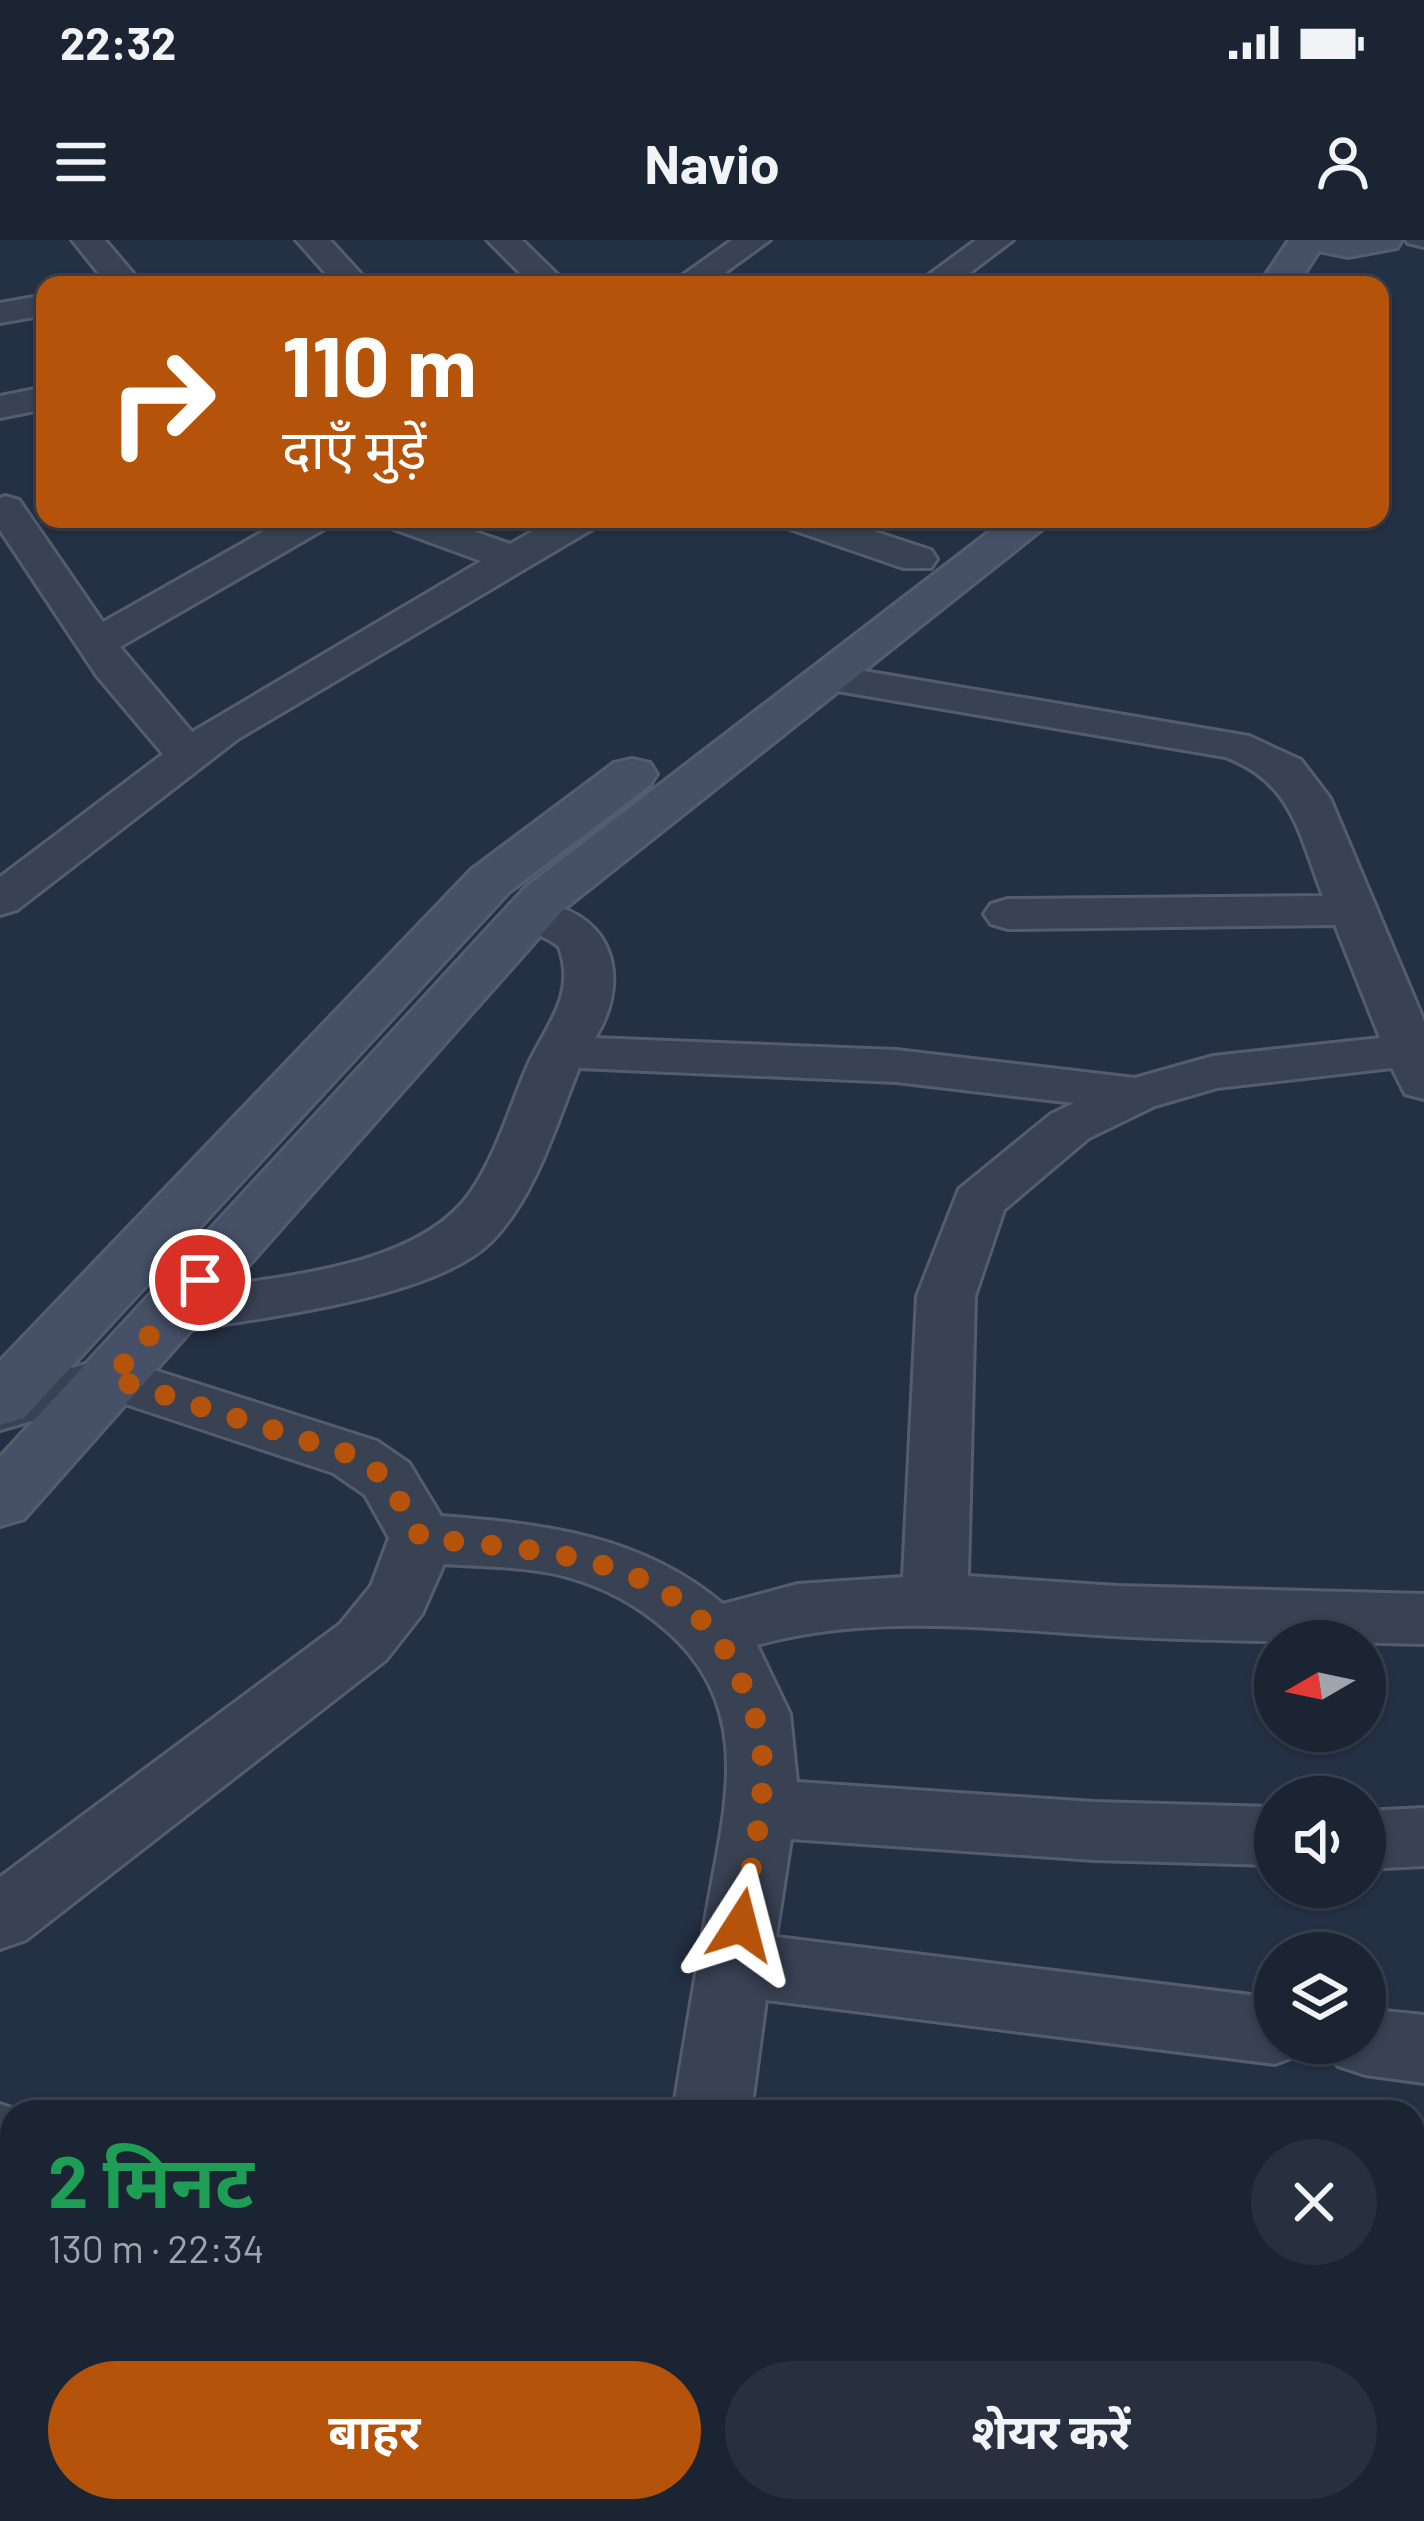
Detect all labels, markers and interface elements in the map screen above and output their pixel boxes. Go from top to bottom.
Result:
text: 22:32 [60,15,176,69]
icon: menu [48,129,114,195]
icon: person [1310,129,1376,195]
text: Navio [644,130,780,195]
text: 110 m [282,313,477,414]
icon: right [84,324,240,480]
text: दाएँ मुड़ें [282,415,427,480]
pin [149,1229,251,1331]
icon: arrive [167,1247,233,1313]
north arrow [1254,1620,1386,1752]
map controls [1254,1620,1386,2064]
button: sound [1254,1776,1386,1908]
position arrow [678,1862,804,1988]
button: layers [1254,1932,1386,2064]
text: 2 मिनट [48,2136,254,2222]
button: close [1251,2139,1377,2265]
text: 130 m · 22:34 [48,2224,264,2271]
button: बाहर [48,2361,701,2499]
button: शेयर करें [725,2361,1377,2499]

